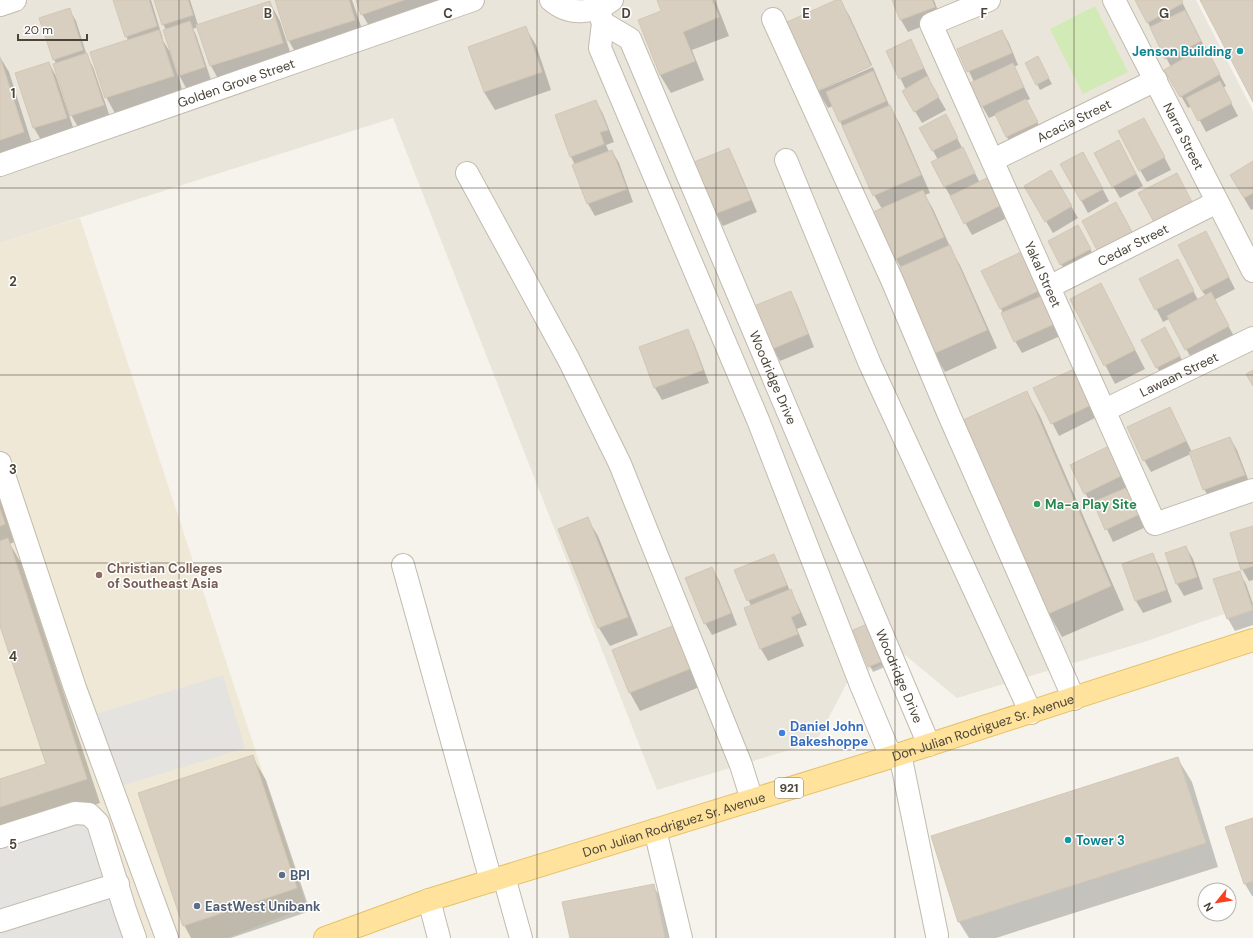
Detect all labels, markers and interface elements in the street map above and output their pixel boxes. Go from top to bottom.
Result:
text: B [264,5,272,22]
text: C [443,5,453,22]
text: D [621,5,631,22]
text: E [802,5,810,22]
text: F [980,5,988,22]
text: G [1159,5,1169,22]
scale bar [18,16,87,42]
text: 20 m [24,22,53,38]
place label: Jenson Building [1132,43,1232,60]
marker: Jenson Building [1235,46,1245,56]
street label: Golden Grove Street [175,55,297,111]
text: 1 [11,85,15,102]
street label: Acacia Street [1034,95,1114,146]
street label: Narra Street [1159,100,1208,173]
street label: Cedar Street [1095,220,1171,270]
street label: Yakal Street [1020,239,1065,310]
text: 2 [9,273,17,290]
street label: Woodridge Drive [746,328,800,427]
street label: Lawaan Street [1137,348,1221,401]
text: 3 [9,461,17,478]
place label: Ma-a Play Site [1045,496,1137,513]
marker: Ma-a Play Site [1032,499,1042,509]
place label: Christian Colleges of Southeast Asia [107,560,223,592]
marker: Christian Colleges of Southeast Asia [94,570,104,580]
street label: Woodridge Drive [872,627,927,726]
text: 4 [9,648,17,665]
street label: Don Julian Rodriguez Sr. Avenue [890,690,1076,765]
place label: Daniel John Bakeshoppe [790,718,869,750]
marker: Daniel John Bakeshoppe [777,728,787,738]
road number: 921 [775,778,803,798]
street label: Don Julian Rodriguez Sr. Avenue [580,788,767,861]
place label: Tower 3 [1076,832,1125,849]
marker: Tower 3 [1063,835,1073,845]
text: 5 [9,836,17,853]
place label: BPI [290,867,310,884]
marker: BPI [277,870,287,880]
north arrow [1197,882,1237,922]
place label: EastWest Unibank [205,898,321,915]
text: N [1200,900,1216,914]
marker: EastWest Unibank [192,901,202,911]

